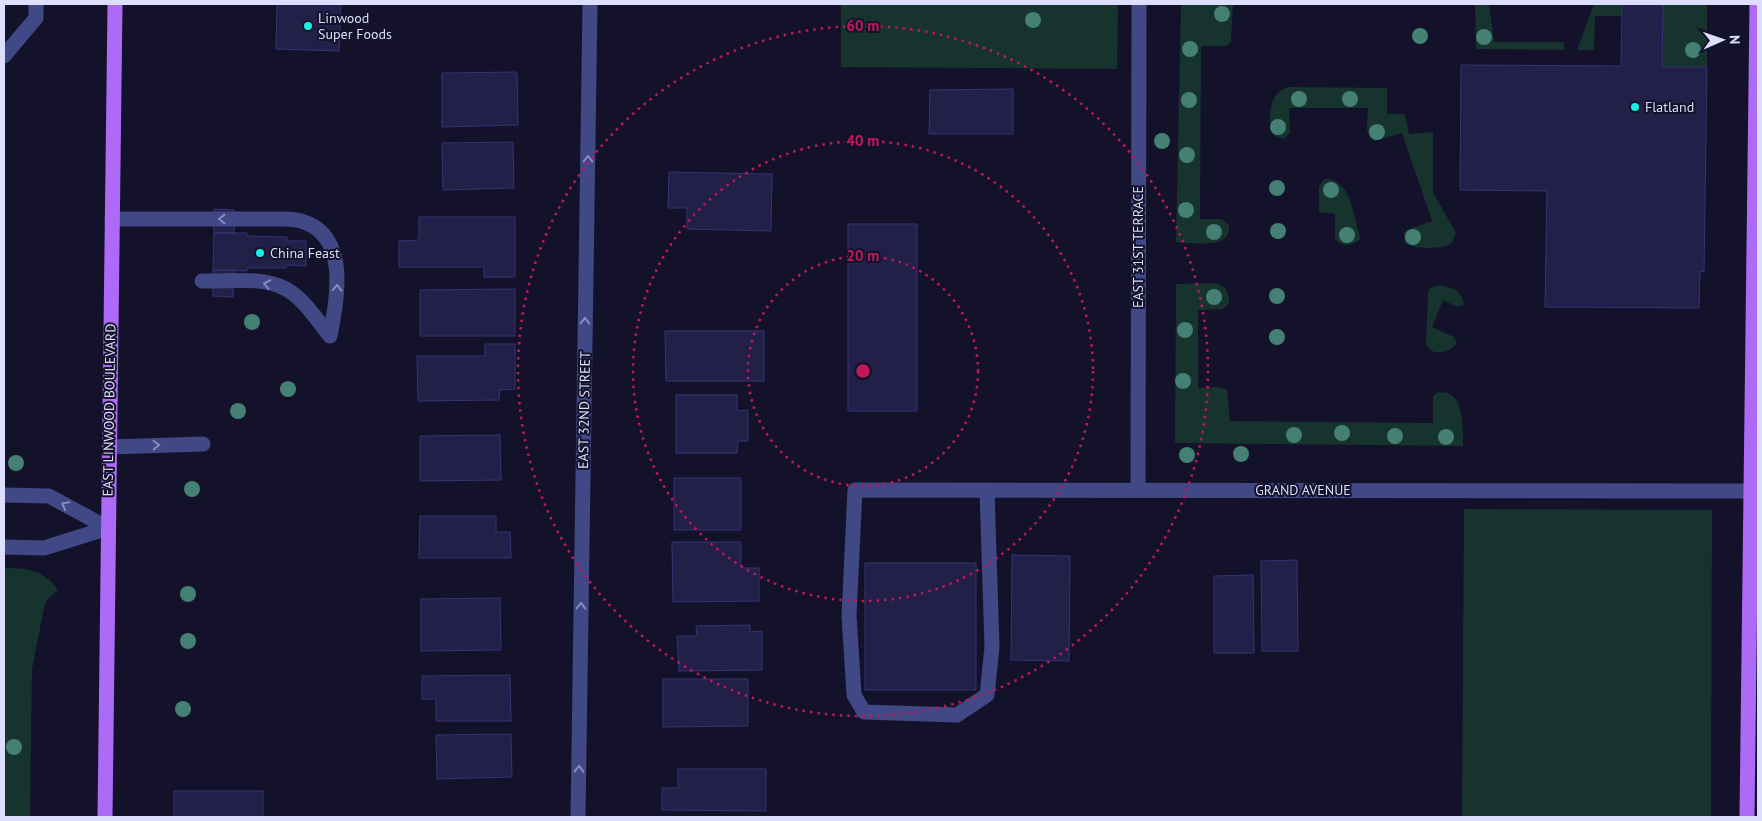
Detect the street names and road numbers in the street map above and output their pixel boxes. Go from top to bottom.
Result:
street label: EAST 31ST TERRACE [1129,186,1147,308]
street label: EAST LINWOOD BOULEVARD [98,323,120,497]
street label: EAST 32ND STREET [574,351,594,469]
street label: GRAND AVENUE [1255,481,1351,499]

